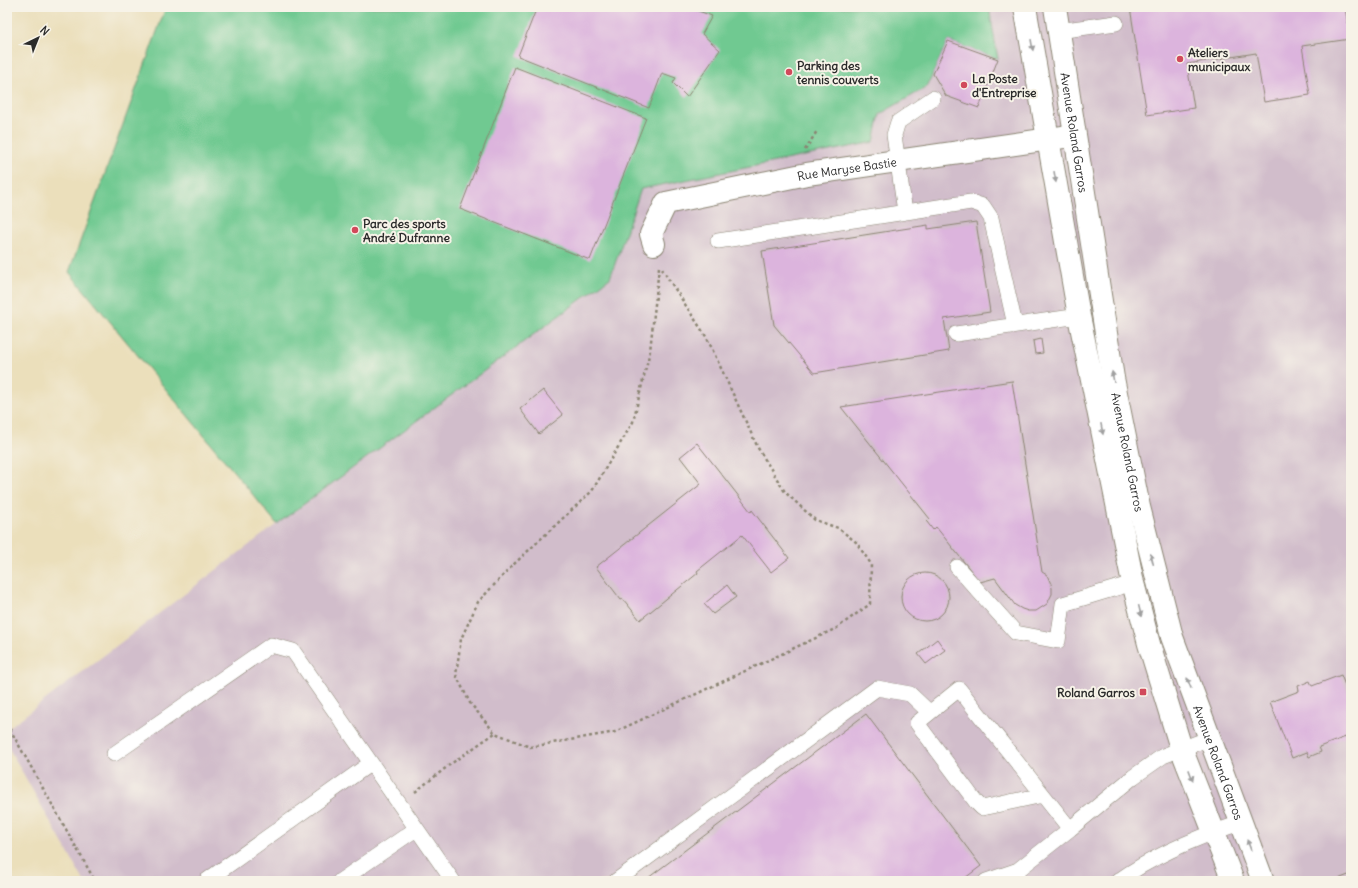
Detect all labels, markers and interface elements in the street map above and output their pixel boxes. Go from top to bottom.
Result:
north arrow [18,18,58,58]
text: N [37,23,52,38]
one-way arrow [1029,39,1035,52]
place label: Ateliers municipaux [1188,45,1251,75]
marker: Ateliers municipaux [1175,54,1185,64]
place label: Parking des tennis couverts [796,58,879,87]
marker: Parking des tennis couverts [784,67,794,77]
place label: La Poste d'Entreprise [972,71,1037,101]
street label: Avenue Roland Garros [1058,71,1091,194]
marker: La Poste d'Entreprise [959,80,969,90]
street label: Rue Maryse Bastie [796,154,897,183]
one-way arrow [1052,171,1058,183]
place label: Parc des sports André Dufranne [363,216,451,245]
marker: Parc des sports André Dufranne [350,225,360,235]
one-way arrow [1110,371,1116,383]
street label: Avenue Roland Garros [1109,391,1147,513]
one-way arrow [1099,423,1105,435]
one-way arrow [1149,553,1155,565]
one-way arrow [1138,605,1144,617]
one-way arrow [1186,677,1192,689]
place label: Roland Garros [1057,685,1136,700]
marker: Roland Garros [1138,687,1148,697]
street label: Avenue Roland Garros [1191,703,1247,822]
one-way arrow [1189,769,1195,781]
one-way arrow [1245,838,1251,850]

